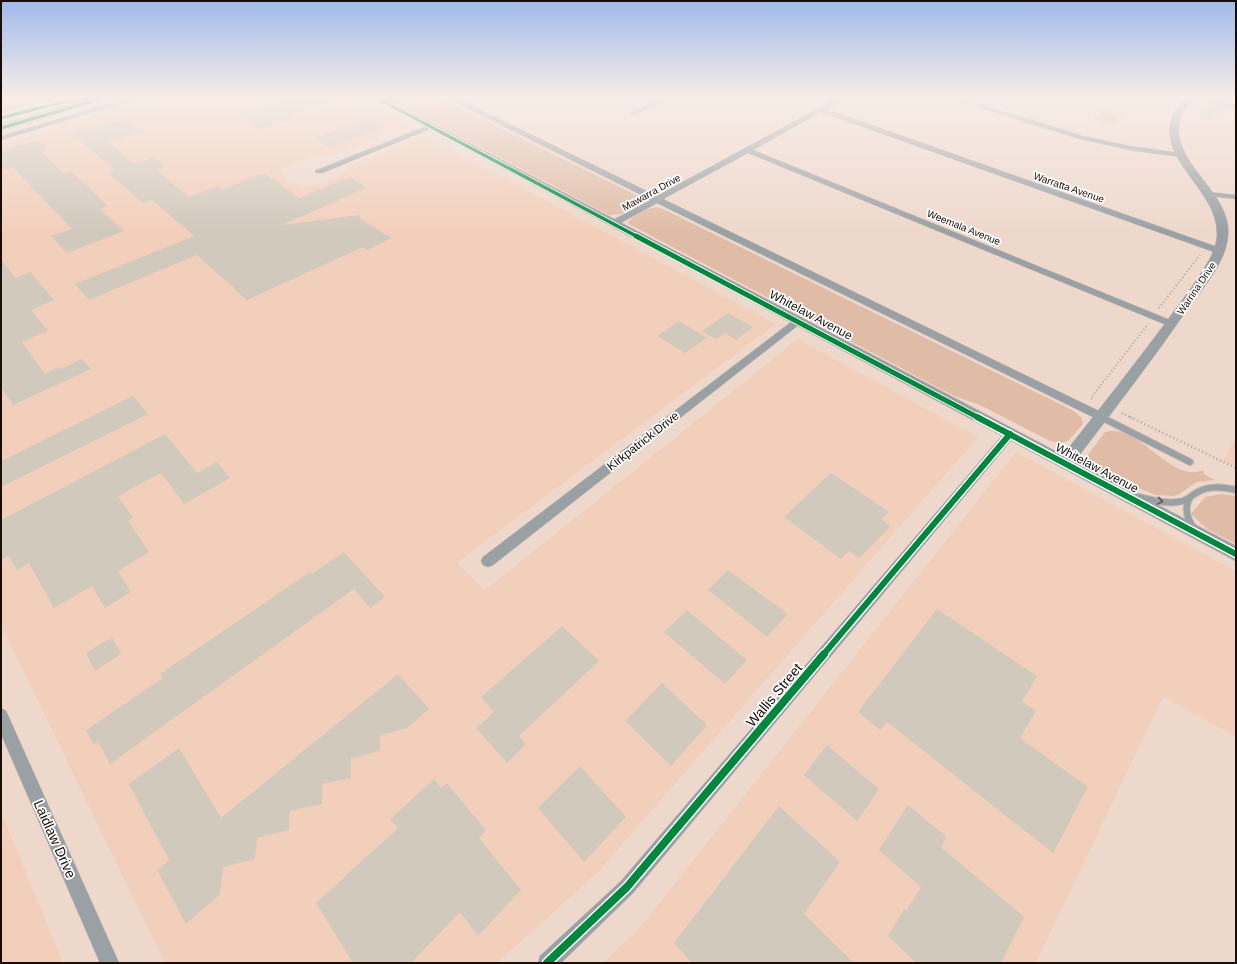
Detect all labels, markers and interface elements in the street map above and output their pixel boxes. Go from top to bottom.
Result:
street label: Warratta Avenue [1032,170,1106,205]
street label: Mawarra Drive [620,172,683,213]
street label: Weemala Avenue [926,208,1002,247]
street label: Warrina Drive [1175,260,1218,317]
street label: Whitelaw Avenue [767,287,855,343]
street label: Kirkpatrick Drive [604,408,682,473]
street label: Whitelaw Avenue [1053,440,1141,496]
one-way arrow [1157,496,1163,505]
street label: Wallis Street [743,660,805,730]
street label: Laidlaw Drive [31,797,79,881]

